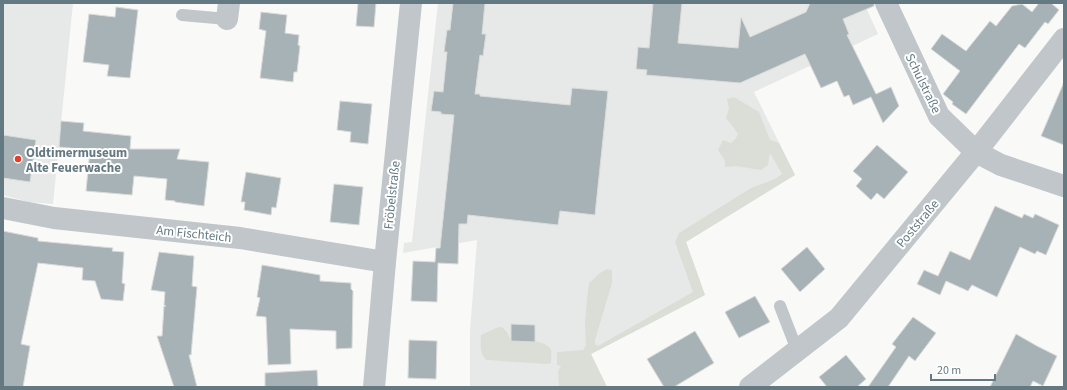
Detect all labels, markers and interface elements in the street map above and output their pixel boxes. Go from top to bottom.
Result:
street label: Schulstraße [901,50,945,116]
place label: Oldtimermuseum Alte Feuerwache [25,144,127,177]
marker: Oldtimermuseum Alte Feuerwache [13,154,23,164]
street label: Fröbelstraße [379,160,405,230]
street label: Poststraße [892,196,943,252]
street label: Am Fischteich [155,221,232,247]
scale bar [931,356,995,382]
text: 20 m [937,362,961,379]

